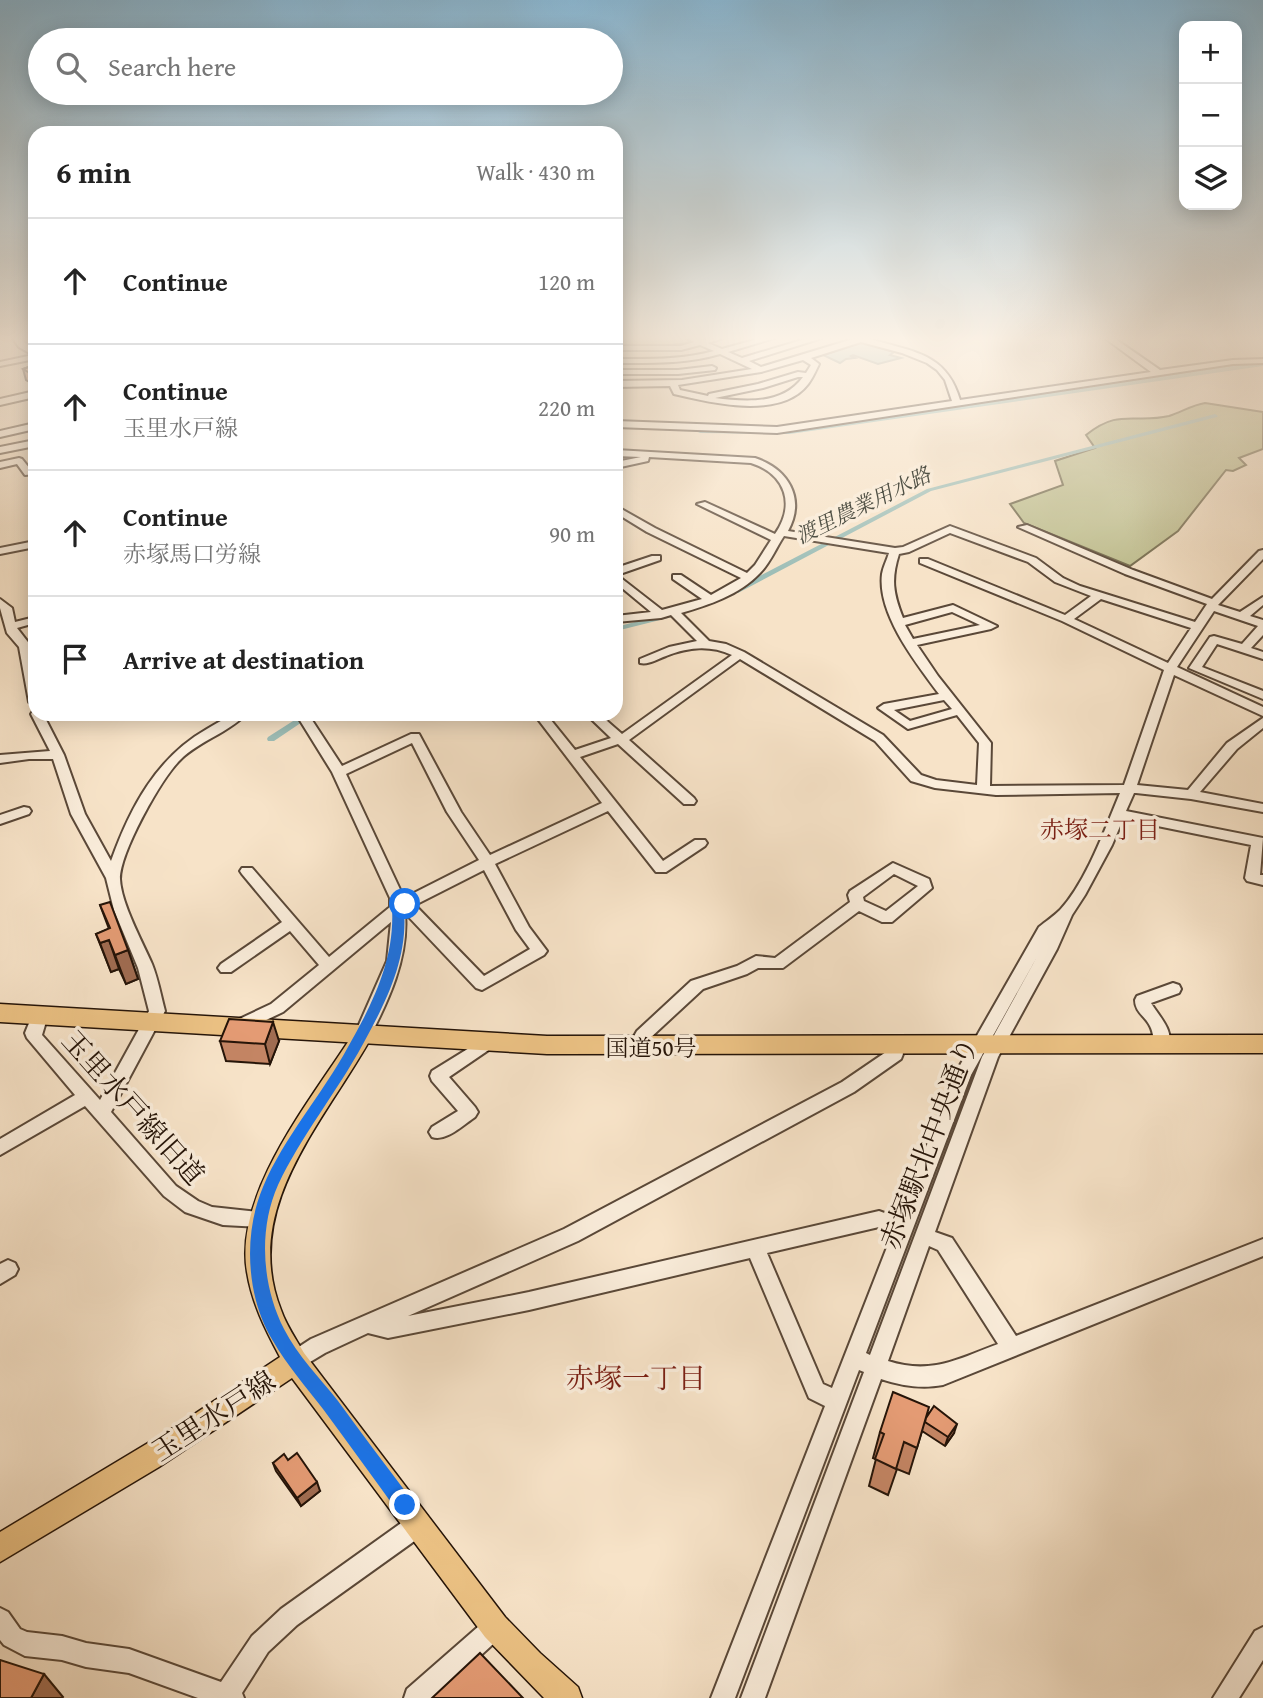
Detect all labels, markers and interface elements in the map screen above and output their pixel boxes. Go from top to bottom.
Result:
map controls [1179,21,1242,210]
button: + [1179,21,1242,84]
search box [28,28,623,105]
text: Search here [108,47,236,86]
icon: search [52,48,90,86]
button: − [1179,84,1242,147]
button: layers [1179,147,1242,210]
text: 6 min [56,150,131,194]
text: Walk · 430 m [476,155,595,188]
icon: ahead [56,262,94,300]
text: Continue [123,262,228,301]
text: 120 m [538,265,595,298]
text: Continue [123,371,228,410]
icon: ahead [56,388,94,426]
text: 220 m [538,391,595,424]
text: 玉里水戸線 [123,411,238,444]
water label: 渡里農業用水路 [790,458,938,551]
text: Continue [123,497,228,536]
icon: ahead [56,514,94,552]
text: 90 m [549,517,595,550]
text: 赤塚馬口労線 [123,537,261,570]
icon: arrive [56,640,94,678]
text: Arrive at destination [123,640,364,679]
district label: 赤塚二丁目 [1040,812,1160,847]
route start [389,888,420,919]
street label: 玉里水戸線旧道 [53,1020,215,1194]
street label: 国道50号 [605,1031,697,1064]
street label: 赤塚駅北中央通り [869,1031,987,1255]
district label: 赤塚一丁目 [566,1357,706,1398]
street label: 玉里水戸線 [143,1360,283,1470]
route end [389,1489,420,1520]

